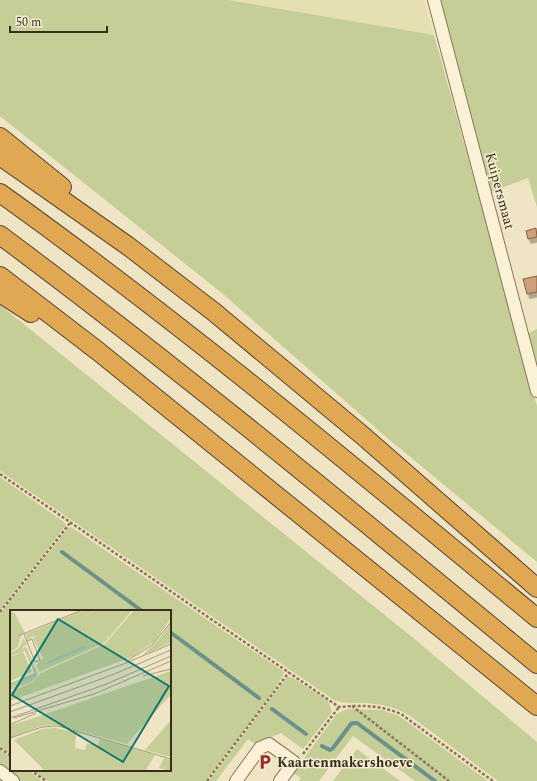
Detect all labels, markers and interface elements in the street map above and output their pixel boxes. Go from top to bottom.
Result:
scale bar [10,8,107,34]
text: 50 m [16,13,41,32]
street label: Kuipersmaat [480,150,520,232]
inset map [10,610,171,771]
place label: Kaartenmakershoeve [277,752,413,773]
parking icon: Kaartenmakershoeve [256,753,274,771]

